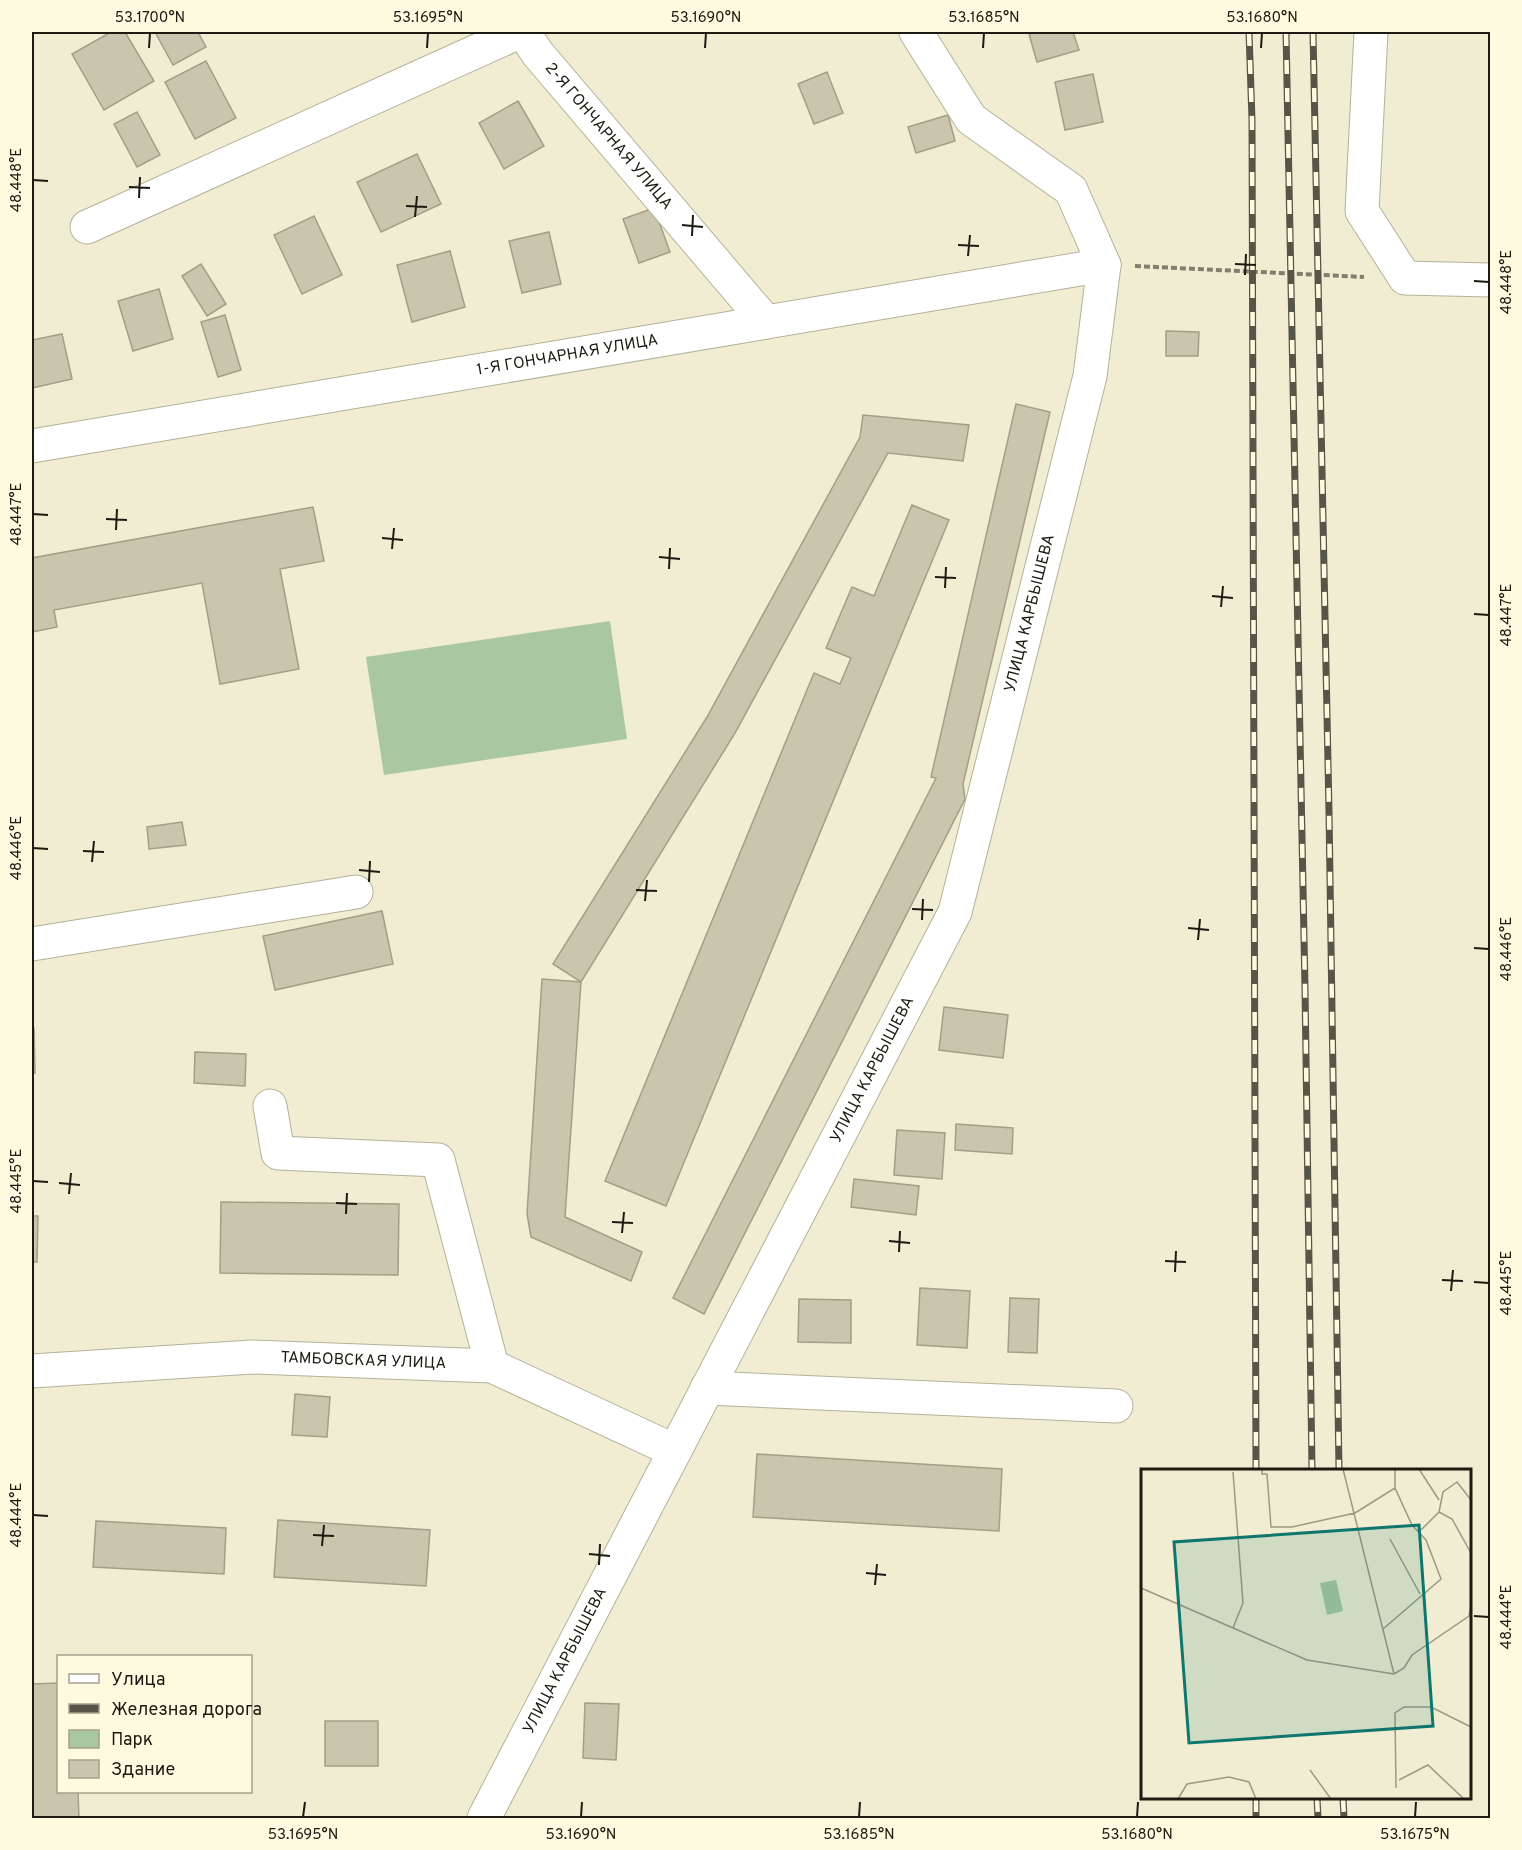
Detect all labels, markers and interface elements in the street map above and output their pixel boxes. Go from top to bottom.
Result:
text: 53.1700°N [115,9,185,28]
text: 53.1695°N [393,9,463,28]
text: 53.1690°N [671,9,741,28]
text: 53.1685°N [948,9,1020,28]
text: 53.1680°N [1226,9,1298,28]
street label: 2-Я ГОНЧАРНАЯ УЛИЦА [540,59,677,214]
text: 48.448°E [8,148,27,212]
text: 48.448°E [1498,250,1517,314]
street label: 1-Я ГОНЧАРНАЯ УЛИЦА [475,330,660,381]
text: 48.447°E [8,482,27,546]
street label: УЛИЦА КАРБЫШЕВА [1001,532,1060,694]
text: 48.447°E [1498,583,1517,647]
text: 48.446°E [8,816,27,880]
text: 48.446°E [1498,917,1517,981]
street label: УЛИЦА КАРБЫШЕВА [827,993,919,1147]
text: 48.445°E [8,1149,27,1213]
text: 48.445°E [1498,1251,1517,1315]
street label: ТАМБОВСКАЯ УЛИЦА [280,1348,447,1374]
inset map [1141,1469,1471,1799]
text: 48.444°E [8,1483,27,1547]
street label: УЛИЦА КАРБЫШЕВА [519,1584,612,1737]
text: 48.444°E [1498,1585,1517,1649]
legend [57,1655,252,1793]
text: Улица [111,1669,165,1692]
text: Железная дорога [111,1699,262,1722]
text: Парк [111,1729,153,1752]
text: Здание [111,1759,175,1782]
text: 53.1695°N [268,1826,338,1845]
text: 53.1690°N [546,1826,616,1845]
text: 53.1685°N [823,1826,895,1845]
text: 53.1680°N [1101,1826,1173,1845]
text: 53.1675°N [1380,1826,1450,1845]

